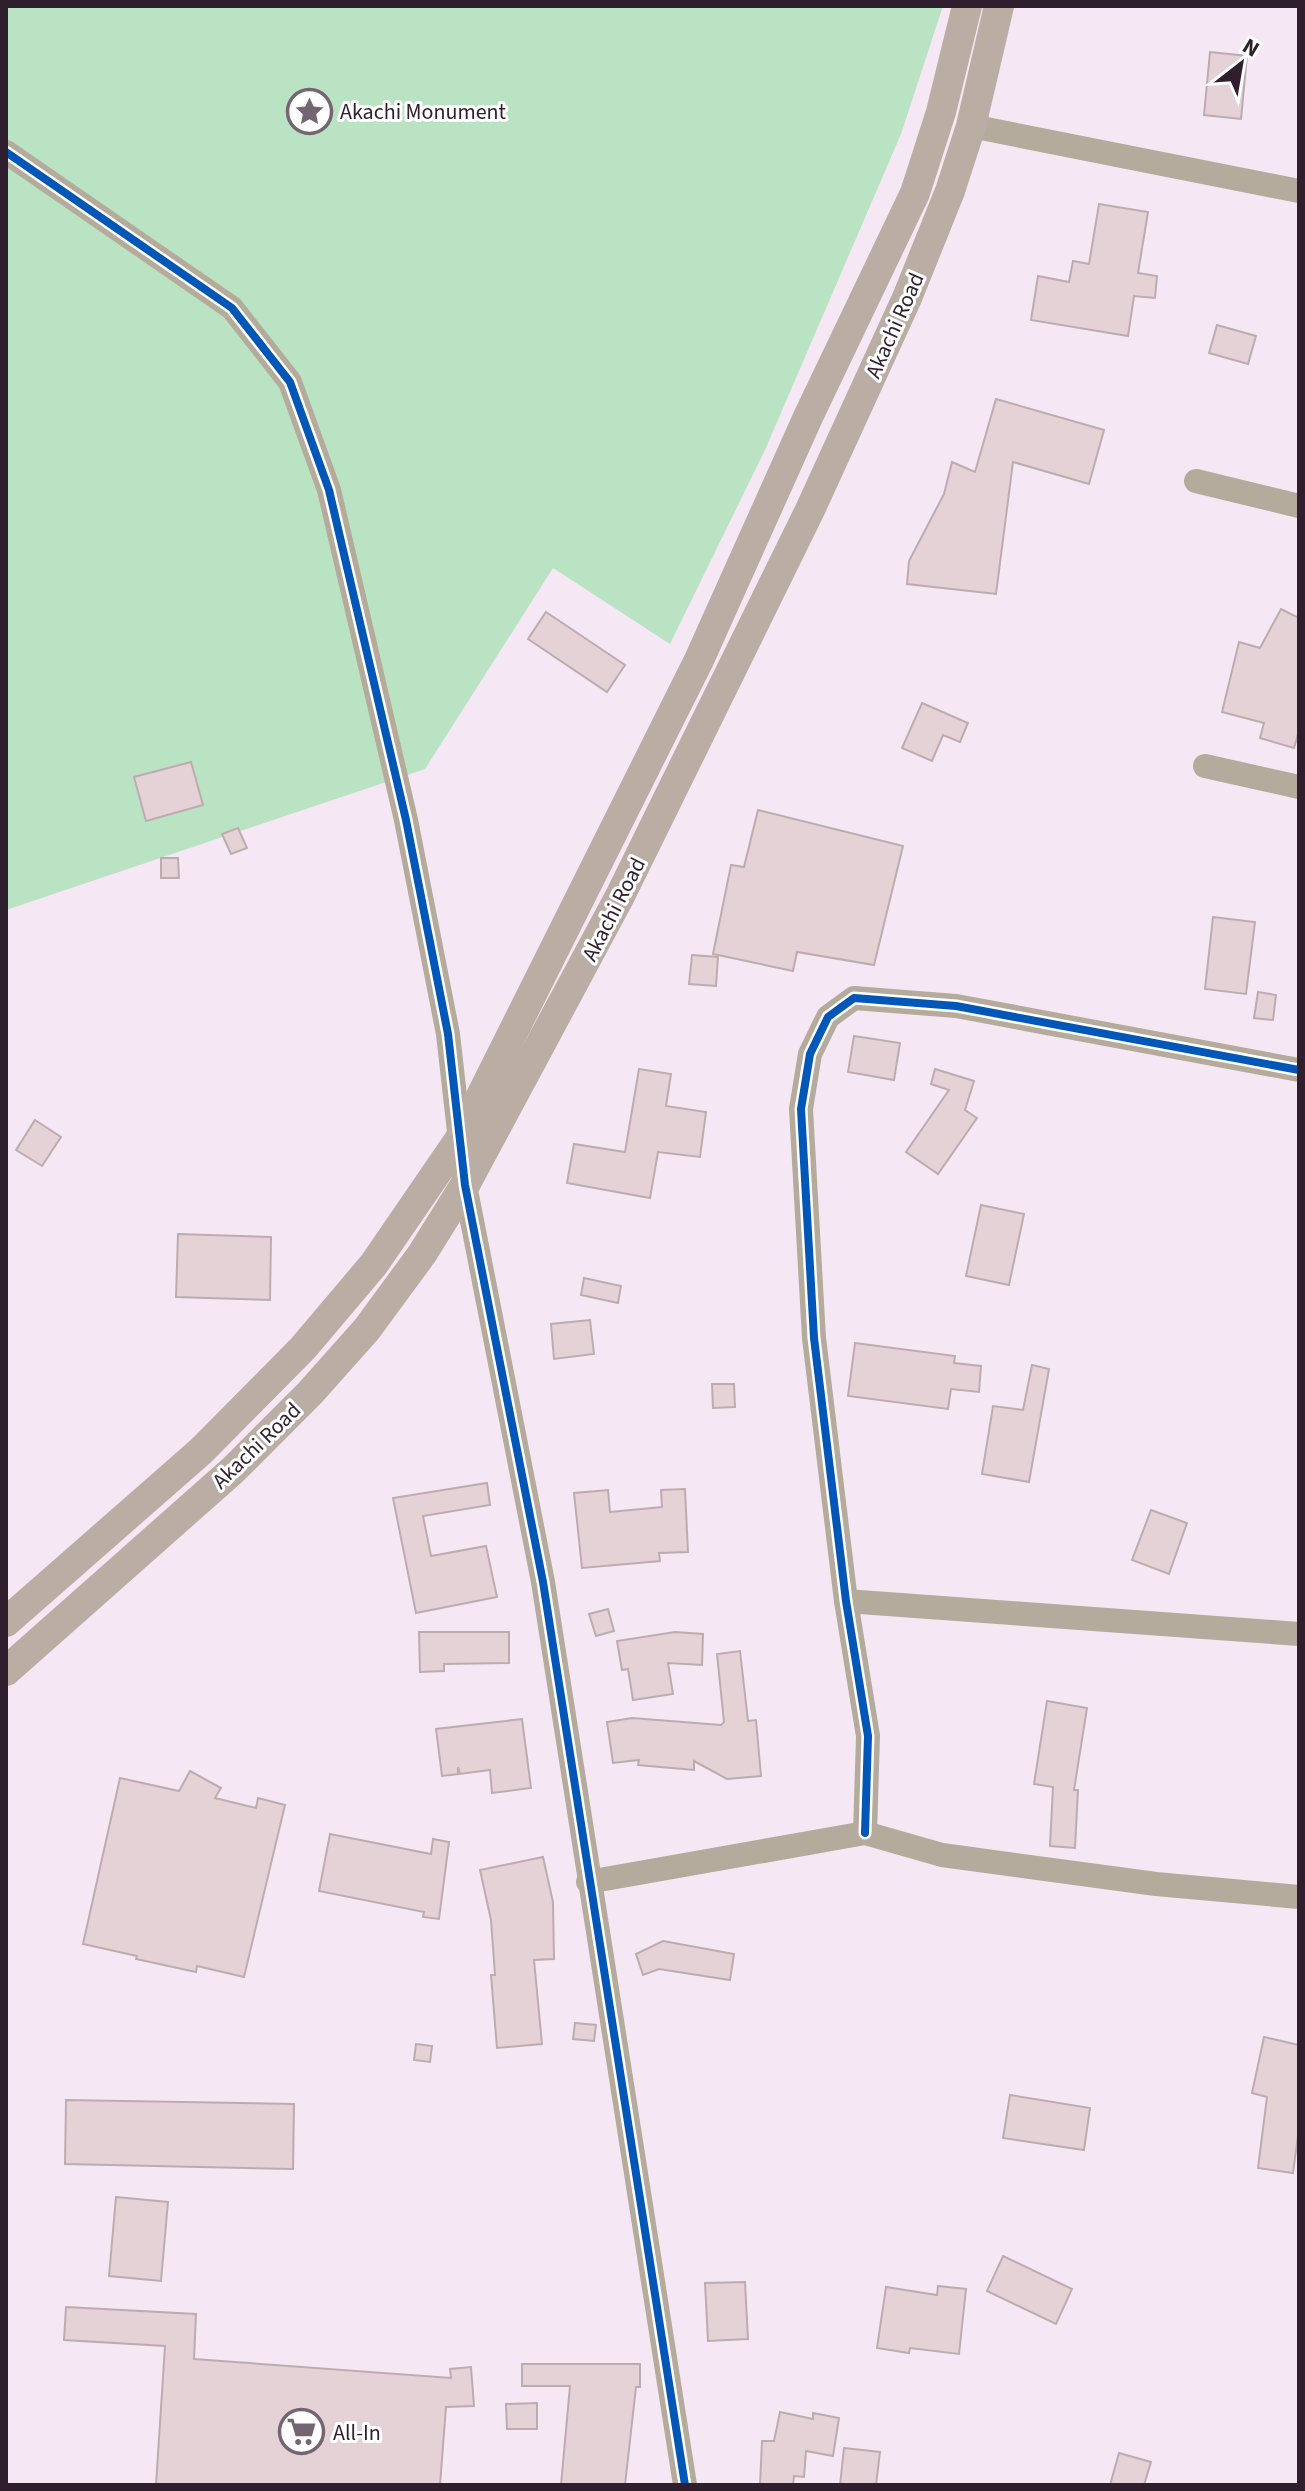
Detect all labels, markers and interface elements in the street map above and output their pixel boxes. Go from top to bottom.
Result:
north arrow [1201,24,1281,104]
text: N [1236,30,1265,65]
place icon: Akachi Monument [285,87,333,135]
place label: Akachi Monument [340,96,507,128]
street label: Akachi Road [857,267,932,383]
street label: Akachi Road [574,852,654,967]
street label: Akachi Road [205,1395,308,1496]
supermarket icon: All-In [278,2408,326,2456]
place label: All-In [333,2417,381,2449]

